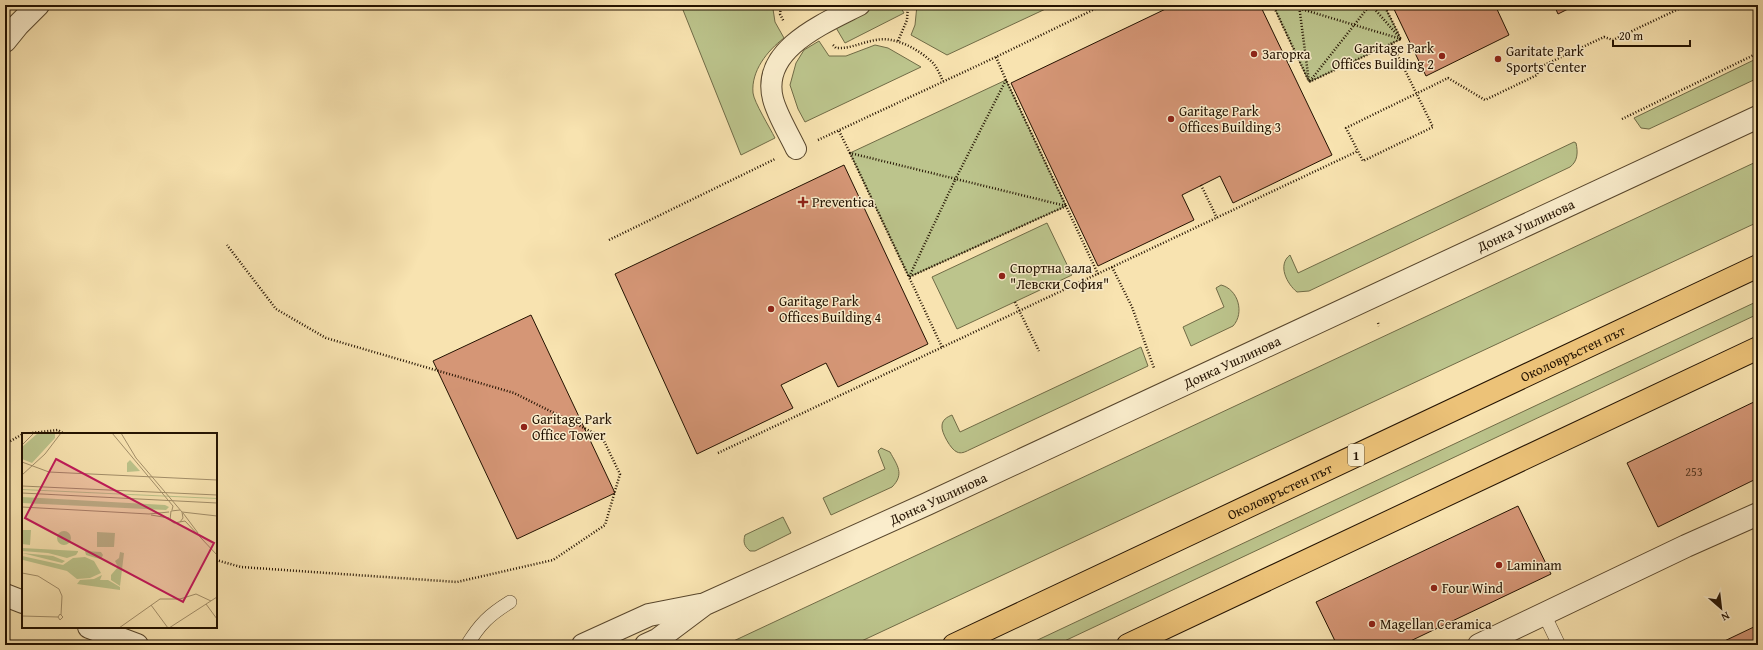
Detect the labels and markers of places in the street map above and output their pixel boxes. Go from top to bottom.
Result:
place label: Garitage Park Offices Building 2 [1332,38,1435,74]
place label: Garitate Park Sports Center [1506,41,1586,77]
place label: Загорка [1262,44,1311,64]
marker: Загорка [1249,49,1259,59]
marker: Garitage Park Offices Building 2 [1437,51,1447,61]
marker: Garitate Park Sports Center [1493,54,1503,64]
place label: Garitage Park Offices Building 3 [1179,101,1281,137]
marker: Garitage Park Offices Building 3 [1166,114,1176,124]
place label: Preventica [812,192,875,212]
marker: Preventica [797,196,809,208]
place label: Спортна зала "Левски София" [1010,258,1109,294]
marker: Спортна зала "Левски София" [997,271,1007,281]
place label: Garitage Park Offices Building 4 [779,291,882,327]
marker: Garitage Park Offices Building 4 [766,304,776,314]
place label: Garitage Park Office Tower [532,409,613,445]
marker: Garitage Park Office Tower [519,422,529,432]
place label: Laminam [1507,555,1562,575]
marker: Laminam [1494,560,1504,570]
place label: Four Wind [1442,578,1504,598]
marker: Four Wind [1429,583,1439,593]
place label: Magellan Ceramica [1380,614,1492,634]
marker: Magellan Ceramica [1367,619,1377,629]

